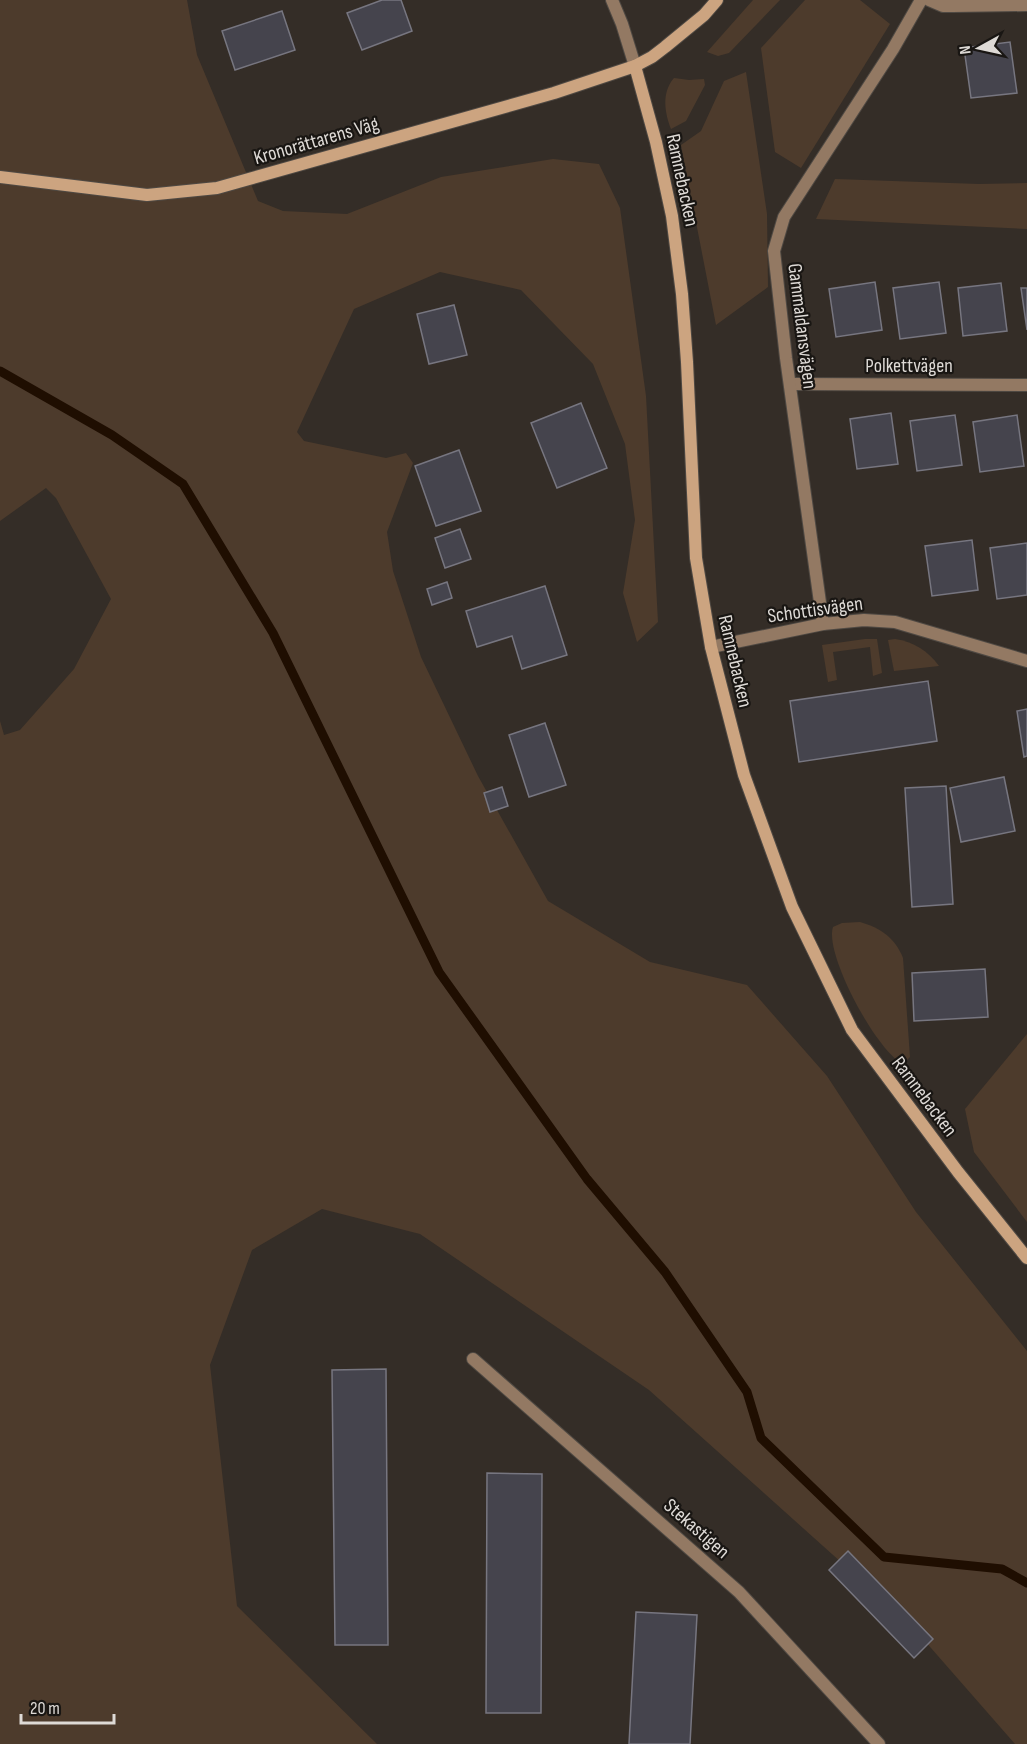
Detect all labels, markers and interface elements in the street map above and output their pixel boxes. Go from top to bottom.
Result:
north arrow [949,18,1009,78]
text: N [956,44,976,55]
street label: Kronorättarens Väg [251,112,382,170]
street label: Ramnebacken [661,132,704,229]
street label: Gammaldansvägen [782,262,822,390]
street label: Polkettvägen [865,354,953,378]
street label: Schottisvägen [766,591,864,629]
street label: Ramnebacken [713,613,757,710]
street label: Ramnebacken [886,1052,962,1141]
street label: Stekastigen [659,1494,734,1564]
scale bar [21,1687,114,1725]
text: 20 m [30,1698,60,1719]

